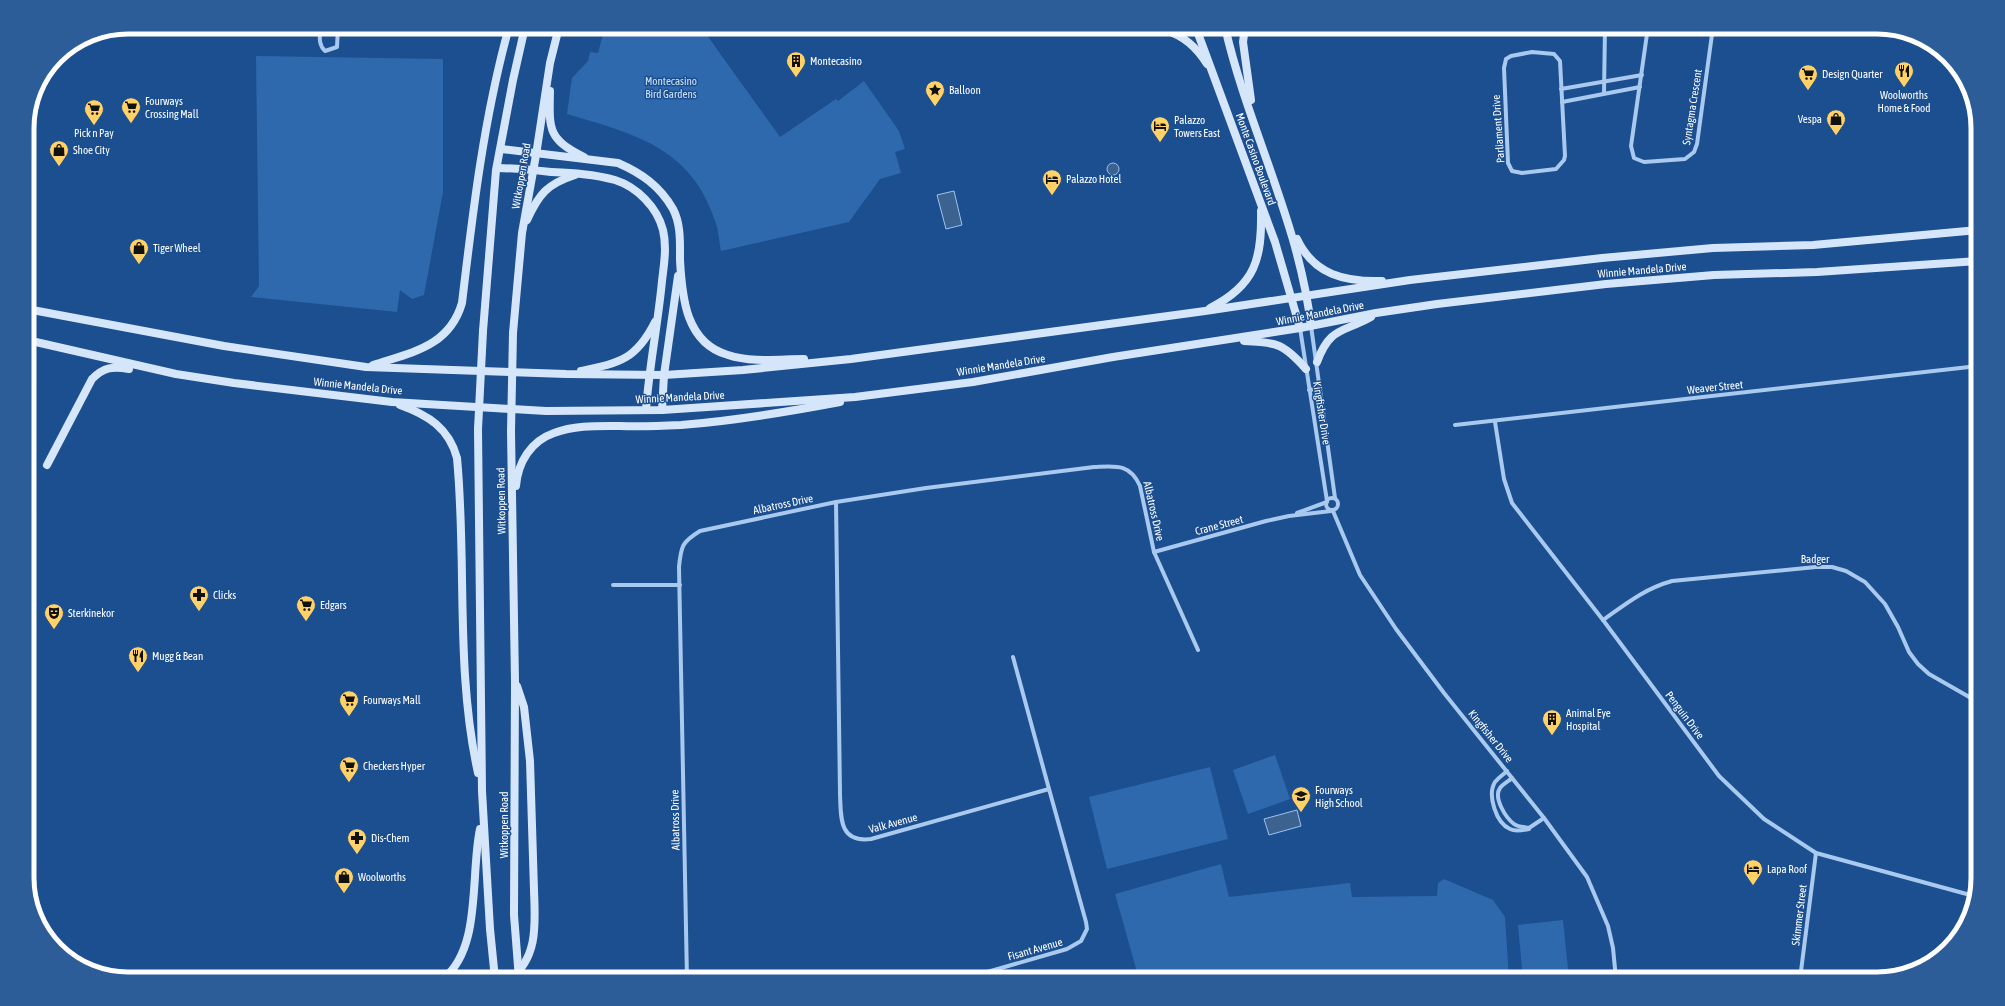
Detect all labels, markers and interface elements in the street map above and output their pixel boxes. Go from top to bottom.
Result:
building icon: Montecasino [785,50,807,78]
place label: Montecasino [810,55,862,67]
restaurant icon: Woolworths Home & Food [1893,60,1915,88]
supermarket icon: Design Quarter [1797,63,1819,91]
street label: Syntagma Crescent [1680,68,1704,146]
place label: Design Quarter [1822,68,1883,80]
park label: Montecasino Bird Gardens [645,75,697,100]
place icon: Balloon [924,79,946,107]
place label: Balloon [949,84,981,96]
place label: Woolworths Home & Food [1878,89,1930,114]
street label: Parliament Drive [1490,94,1506,164]
place label: Fourways Crossing Mall [145,95,199,120]
supermarket icon: Fourways Crossing Mall [120,96,142,124]
supermarket icon: Pick n Pay [83,98,105,126]
shop icon: Vespa [1825,108,1847,136]
street label: Monte Casino Boulevard [1234,111,1278,207]
place label: Vespa [1798,113,1822,125]
place label: Palazzo Towers East [1174,114,1220,139]
hotel icon: Palazzo Towers East [1149,115,1171,143]
place label: Pick n Pay [74,127,114,139]
shop icon: Shoe City [48,139,70,167]
street label: Witkoppen Road [509,142,533,210]
place label: Shoe City [73,144,110,156]
hotel icon: Palazzo Hotel [1041,168,1063,196]
place label: Palazzo Hotel [1066,173,1121,185]
shop icon: Tiger Wheel [128,237,150,265]
place label: Tiger Wheel [153,242,201,254]
street label: Winnie Mandela Drive [1597,260,1687,280]
street label: Winnie Mandela Drive [1275,299,1365,327]
street label: Winnie Mandela Drive [956,352,1046,378]
street label: Winnie Mandela Drive [313,375,403,397]
street label: Weaver Street [1686,378,1744,396]
street label: Kingfisher Drive [1311,381,1333,445]
street label: Winnie Mandela Drive [635,389,725,405]
street label: Witkoppen Road [494,468,508,534]
street label: Albatross Drive [1141,480,1167,542]
street label: Albatross Drive [752,492,814,516]
street label: Crane Street [1194,513,1244,537]
street label: Badger [1801,553,1830,565]
pharmacy icon: Clicks [188,584,210,612]
place label: Clicks [213,589,236,601]
supermarket icon: Edgars [295,594,317,622]
place label: Edgars [320,599,347,611]
theatre icon: Sterkinekor [43,602,65,630]
place label: Sterkinekor [68,607,115,619]
restaurant icon: Mugg & Bean [127,645,149,673]
place label: Mugg & Bean [152,650,203,662]
supermarket icon: Fourways Mall [338,689,360,717]
street label: Penguin Drive [1663,689,1707,741]
place label: Fourways Mall [363,694,421,706]
street label: Kingfisher Drive [1466,707,1516,765]
place label: Animal Eye Hospital [1566,707,1611,732]
building icon: Animal Eye Hospital [1541,708,1563,736]
supermarket icon: Checkers Hyper [338,755,360,783]
place label: Checkers Hyper [363,760,426,772]
place label: Fourways High School [1315,784,1363,809]
school or university icon: Fourways High School [1290,785,1312,813]
street label: Albatross Drive [668,789,682,851]
street label: Witkoppen Road [498,792,510,858]
street label: Valk Avenue [867,811,919,835]
pharmacy icon: Dis-Chem [346,827,368,855]
place label: Dis-Chem [371,832,410,844]
hotel icon: Lapa Roof [1742,858,1764,886]
place label: Lapa Roof [1767,863,1807,875]
shop icon: Woolworths [333,866,355,894]
place label: Woolworths [358,871,406,883]
street label: Skimmer Street [1789,884,1809,946]
street label: Fisant Avenue [1006,935,1064,963]

